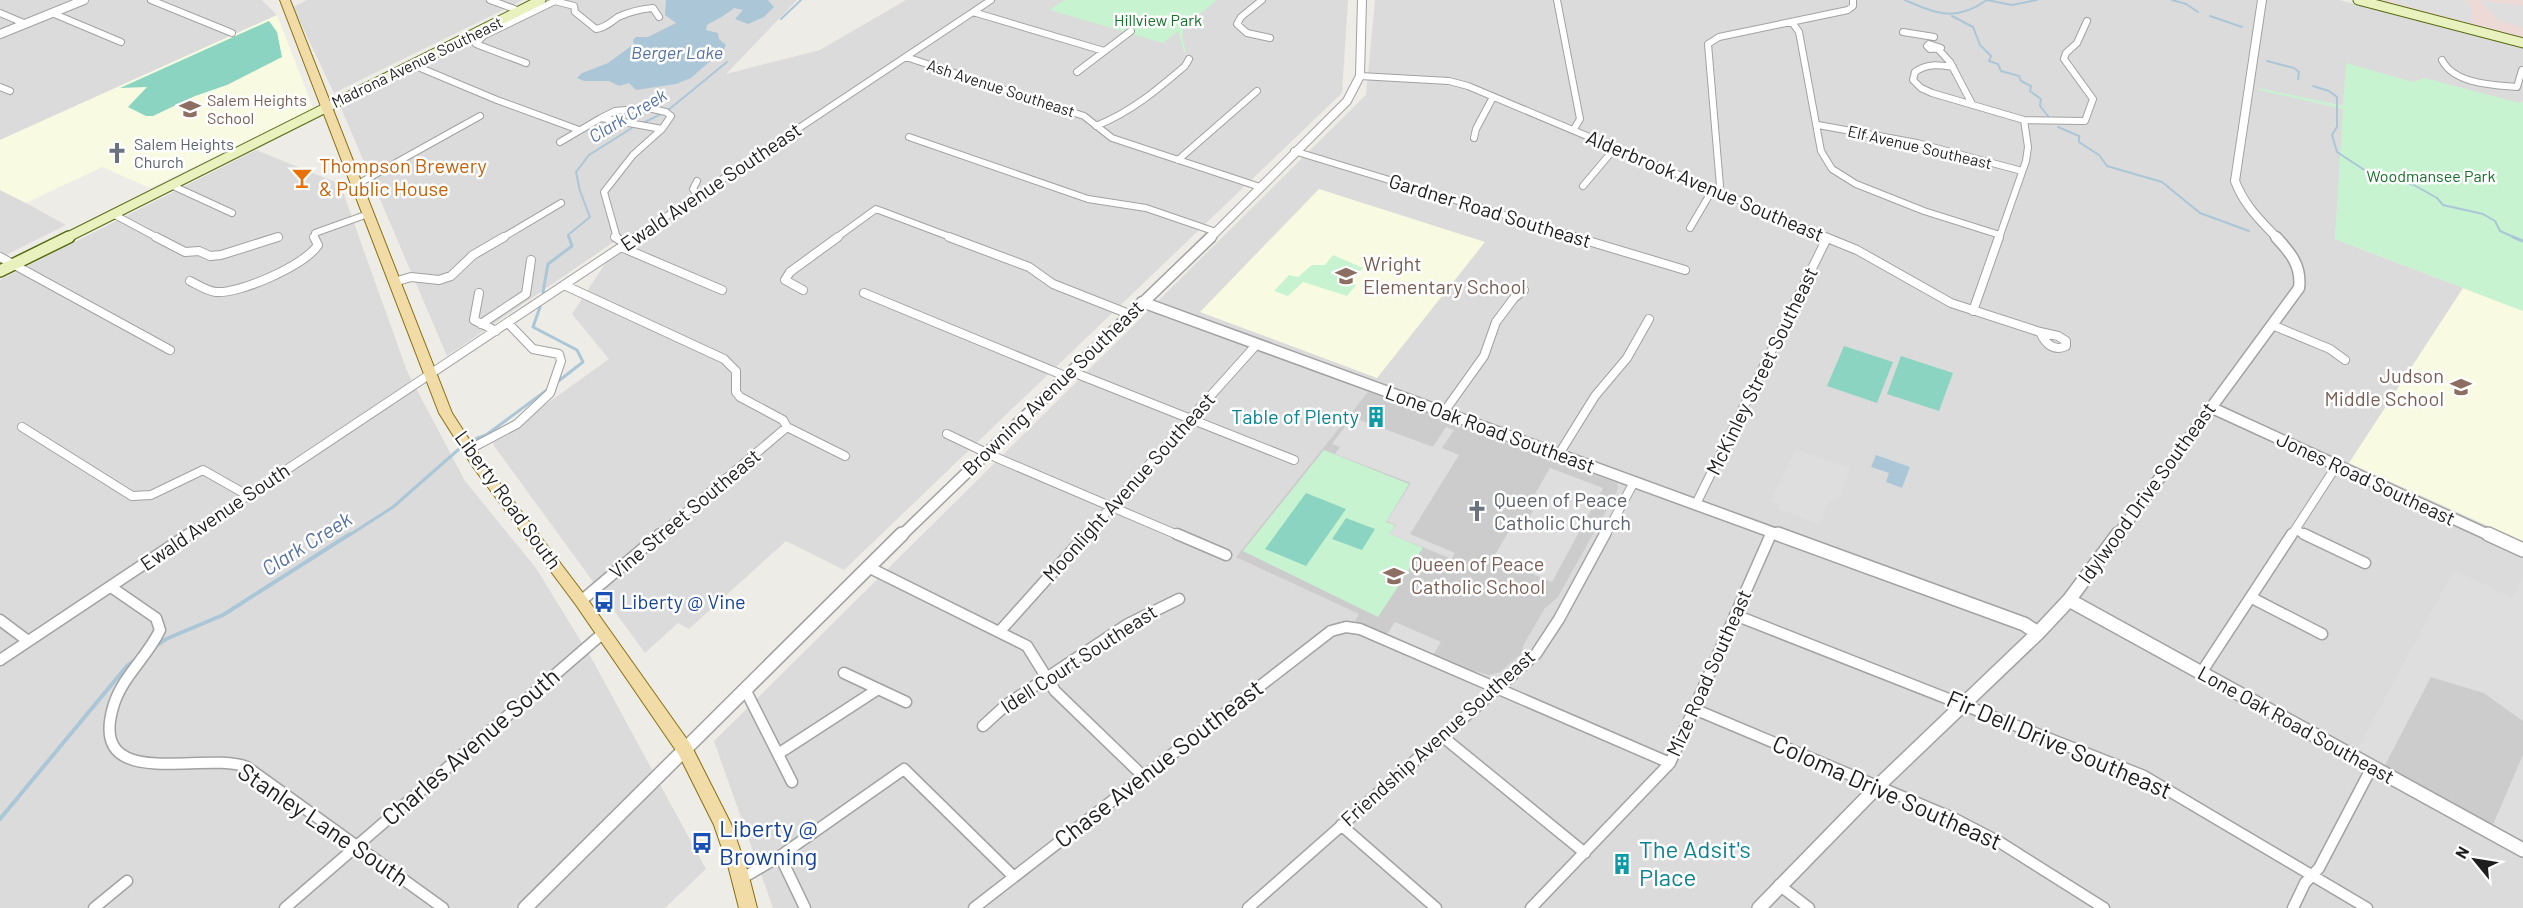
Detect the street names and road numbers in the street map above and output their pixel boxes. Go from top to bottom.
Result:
street label: Madrona Avenue Southeast [328,12,505,111]
street label: Ash Avenue Southeast [925,55,1078,120]
street label: Ewald Avenue Southeast [616,117,805,256]
street label: Elf Avenue Southeast [1846,121,1994,172]
street label: Alderbrook Avenue Southeast [1583,124,1828,246]
street label: Gardner Road Southeast [1386,168,1594,252]
street label: McKinley Street Southeast [1700,263,1822,479]
street label: Browning Avenue Southeast [957,294,1148,480]
street label: Lone Oak Road Southeast [1382,379,1598,477]
street label: Moonlight Avenue Southeast [1037,387,1219,586]
street label: Idylwood Drive Southeast [2072,397,2220,588]
street label: Liberty Road South [450,425,567,573]
street label: Jones Road Southeast [2273,426,2460,530]
street label: Vine Street Southeast [604,443,765,583]
street label: Ewald Avenue South [135,457,294,575]
street label: Mize Road Southeast [1661,585,1756,760]
street label: Idell Court Southeast [996,599,1161,718]
street label: Friendship Avenue Southeast [1335,644,1539,831]
street label: Lone Oak Road Southeast [2194,660,2399,788]
street label: Charles Avenue South [375,661,565,831]
street label: Chase Avenue Southeast [1048,672,1268,853]
street label: Fir Dell Drive Southeast [1943,683,2176,804]
street label: Coloma Drive Southeast [1768,728,2007,855]
street label: Stanley Lane South [233,756,415,892]

